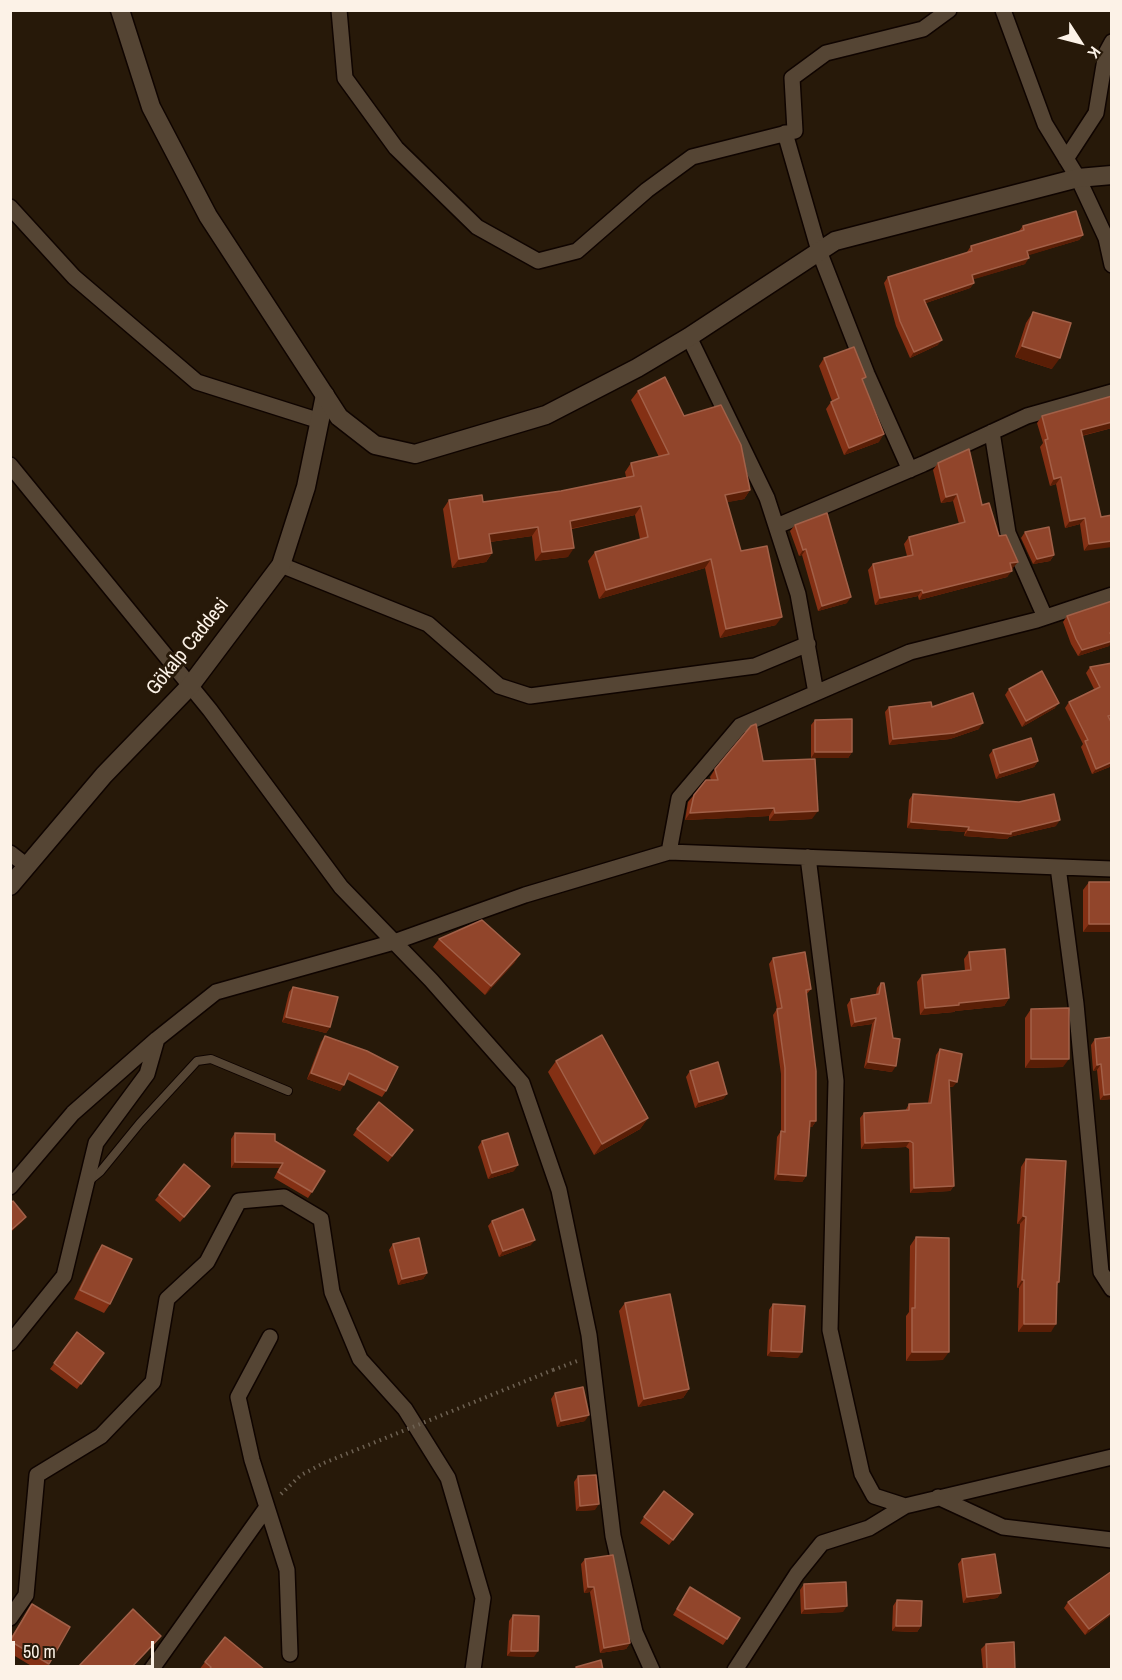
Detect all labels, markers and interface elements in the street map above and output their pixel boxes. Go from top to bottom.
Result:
north arrow [1050,12,1110,72]
text: K [1083,42,1106,63]
street label: Gökalp Caddesi [142,594,234,700]
scale bar [15,1629,158,1667]
text: 50 m [23,1639,56,1664]

